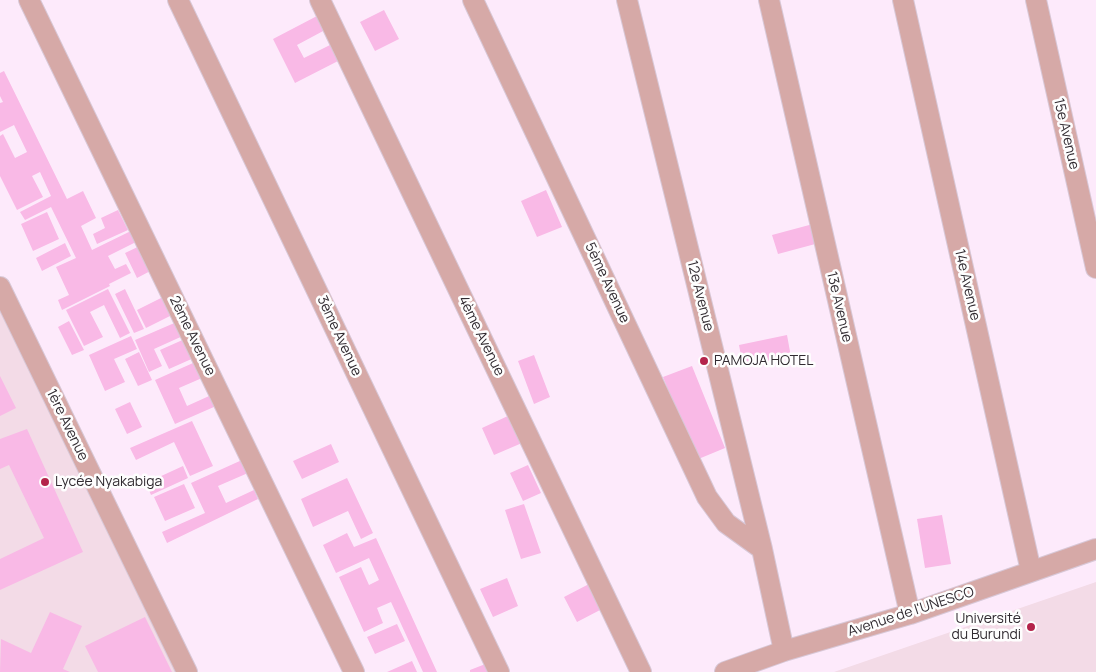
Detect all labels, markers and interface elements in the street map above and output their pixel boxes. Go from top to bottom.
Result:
street label: 15e Avenue [1050,97,1082,171]
street label: 5ème Avenue [581,240,633,326]
street label: 14e Avenue [951,248,983,322]
street label: 12e Avenue [683,259,717,333]
street label: 13e Avenue [823,270,855,344]
street label: 2ème Avenue [165,293,219,379]
street label: 3ème Avenue [313,293,365,379]
street label: 4ème Avenue [454,293,508,379]
place label: PAMOJA HOTEL [714,353,813,369]
marker: PAMOJA HOTEL [698,355,710,367]
street label: 1ère Avenue [42,387,92,463]
place label: Lycée Nyakabiga [55,474,162,490]
marker: Lycée Nyakabiga [39,476,51,488]
street label: Avenue de l'UNESCO [846,584,976,640]
place label: Université du Burundi [951,611,1021,644]
marker: Université du Burundi [1025,621,1037,633]

